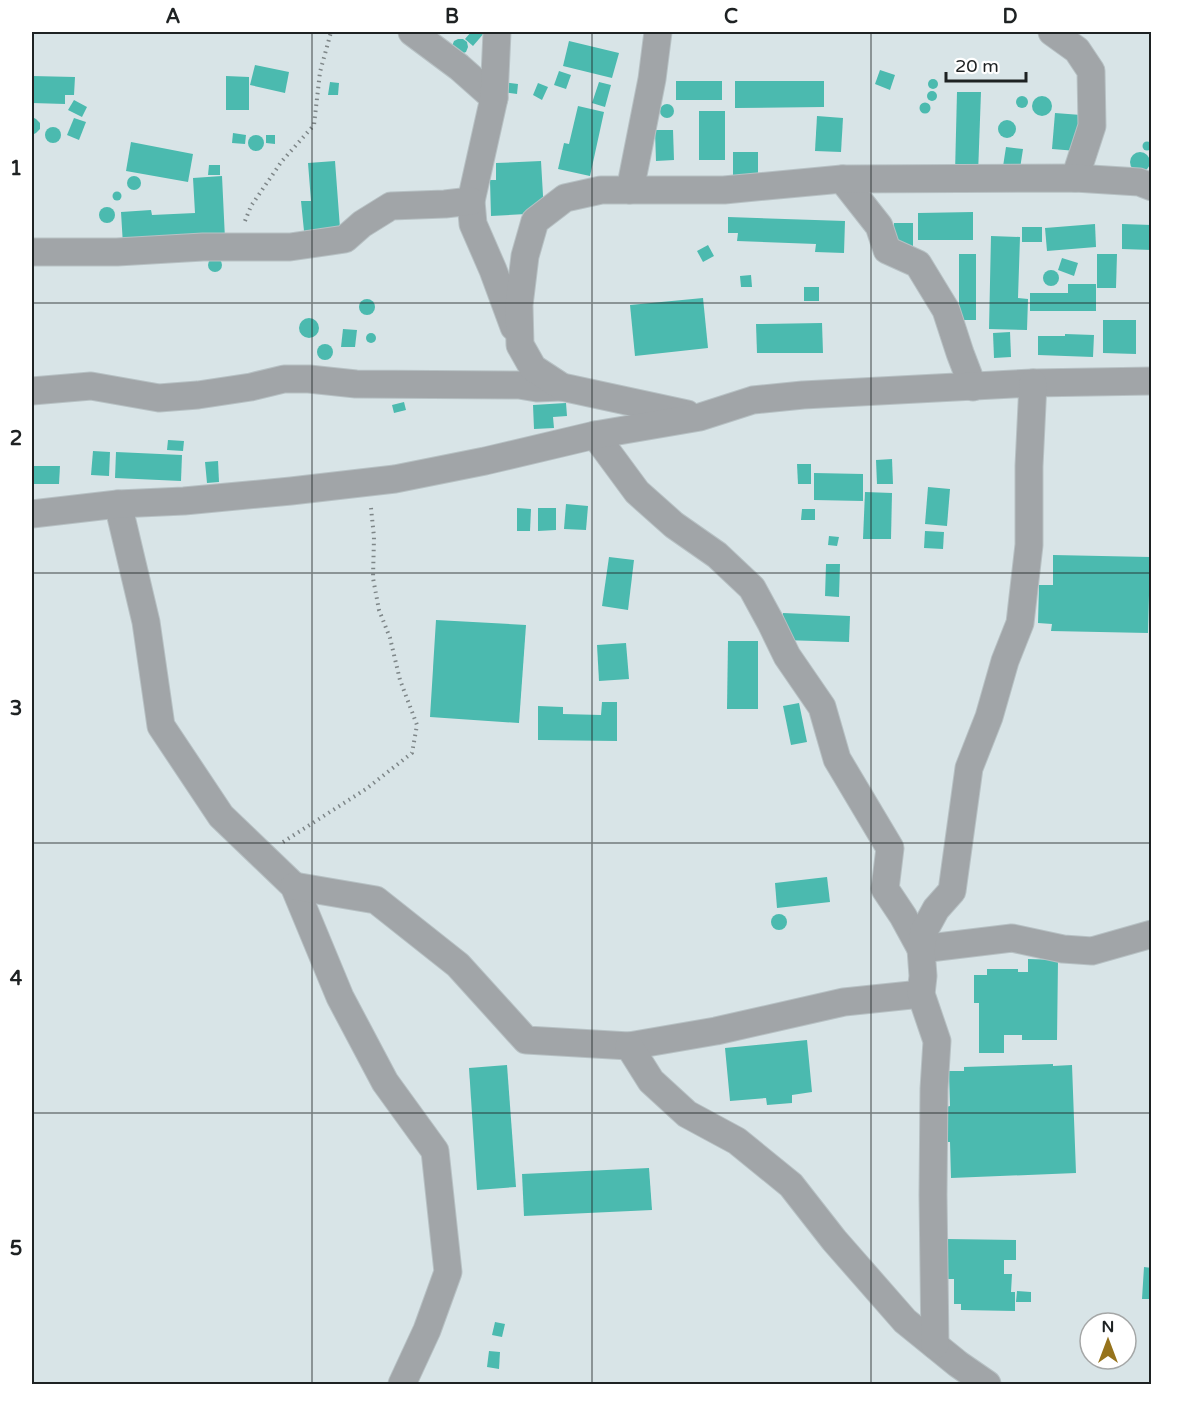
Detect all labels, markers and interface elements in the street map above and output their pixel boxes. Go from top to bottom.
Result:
text: A [166,5,181,29]
text: B [445,5,459,29]
text: C [724,5,738,29]
text: D [1002,5,1018,29]
scale bar [946,45,1026,83]
text: 20 m [955,55,999,77]
text: 1 [10,157,22,181]
text: 2 [10,427,22,451]
text: 3 [10,697,22,721]
text: 4 [10,967,23,991]
text: 5 [10,1237,22,1261]
north arrow [1078,1311,1138,1371]
text: N [1102,1317,1114,1337]

